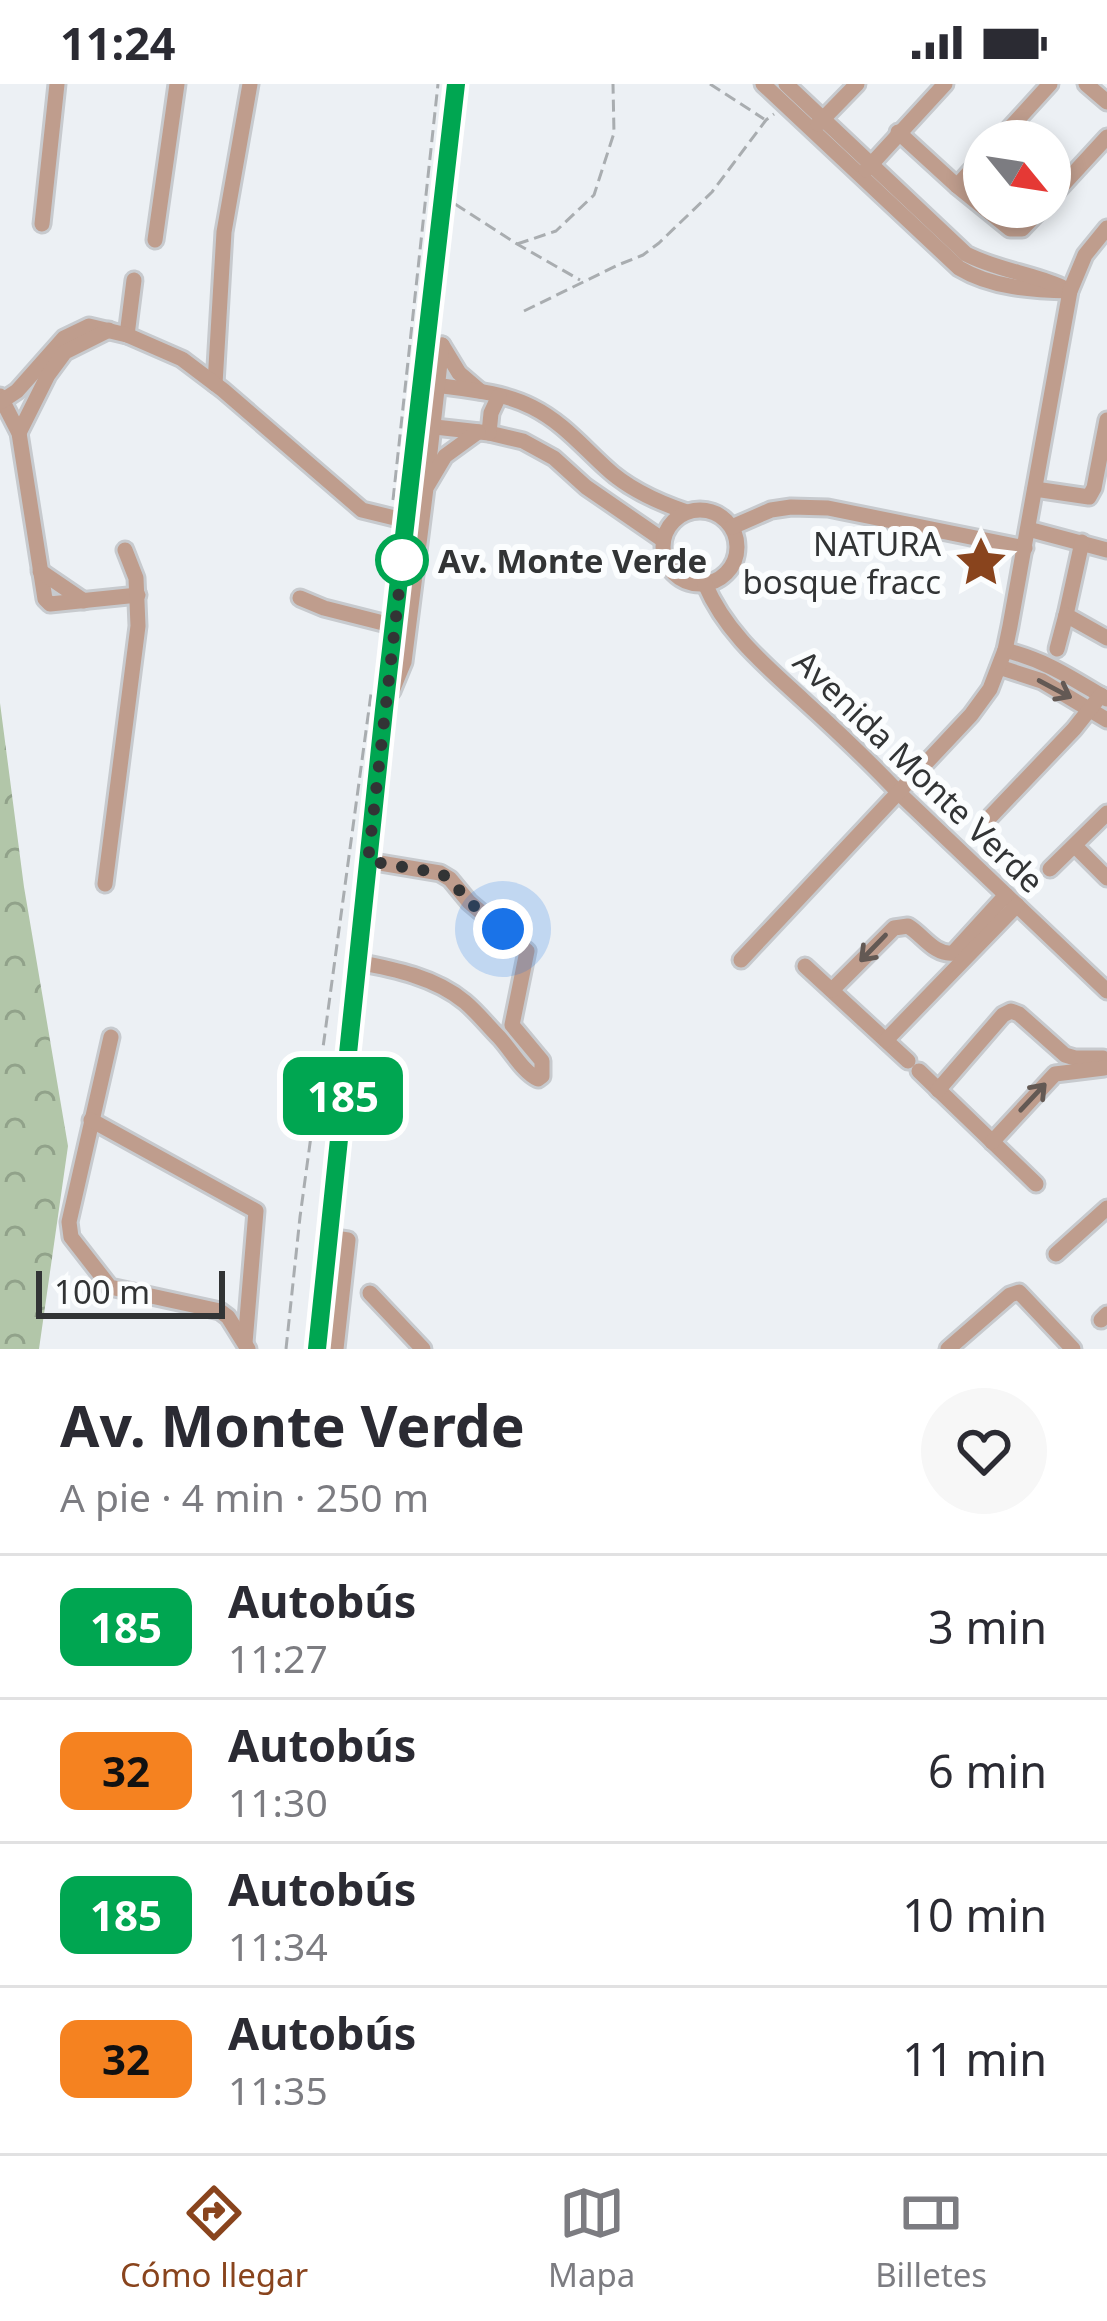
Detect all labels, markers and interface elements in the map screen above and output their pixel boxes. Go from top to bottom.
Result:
text: 11:24 [60,12,176,73]
north arrow [963,120,1071,228]
map controls [963,120,1071,228]
place label: NATURA bosque fracc [743,521,942,604]
place icon: NATURA bosque fracc [952,533,1010,591]
marker: Av. Monte Verde [377,535,427,585]
place label: Av. Monte Verde [438,538,707,583]
street label: Avenida Monte Verde [784,640,1054,902]
one-way arrow [1037,678,1073,701]
your location [473,899,533,959]
one-way arrow [859,933,888,962]
line badge: 185 [274,1057,412,1135]
text: 185 [307,1067,379,1124]
one-way arrow [1019,1082,1046,1112]
scale bar [36,1265,225,1318]
text: 100 m [54,1269,150,1314]
text: Av. Monte Verde [60,1386,525,1464]
button: heart [921,1388,1047,1514]
text: A pie · 4 min · 250 m [60,1470,429,1523]
text: Autobús [228,1570,416,1631]
text: 3 min [928,1596,1047,1657]
text: 185 [90,1598,162,1655]
text: 11:27 [228,1631,328,1684]
text: Autobús [228,1714,416,1775]
text: 6 min [928,1740,1047,1801]
text: 32 [102,1742,150,1799]
text: 11:30 [228,1775,328,1828]
text: Autobús [228,1858,416,1919]
text: 10 min [902,1884,1047,1945]
text: 185 [90,1886,162,1943]
text: 11:34 [228,1919,328,1972]
text: Autobús [228,2002,416,2063]
text: 11 min [902,2028,1047,2089]
text: 32 [102,2030,150,2087]
text: 11:35 [228,2063,328,2116]
tab: Cómo llegar [120,2180,308,2297]
tab: Mapa [548,2180,635,2297]
tab: Billetes [875,2180,987,2297]

